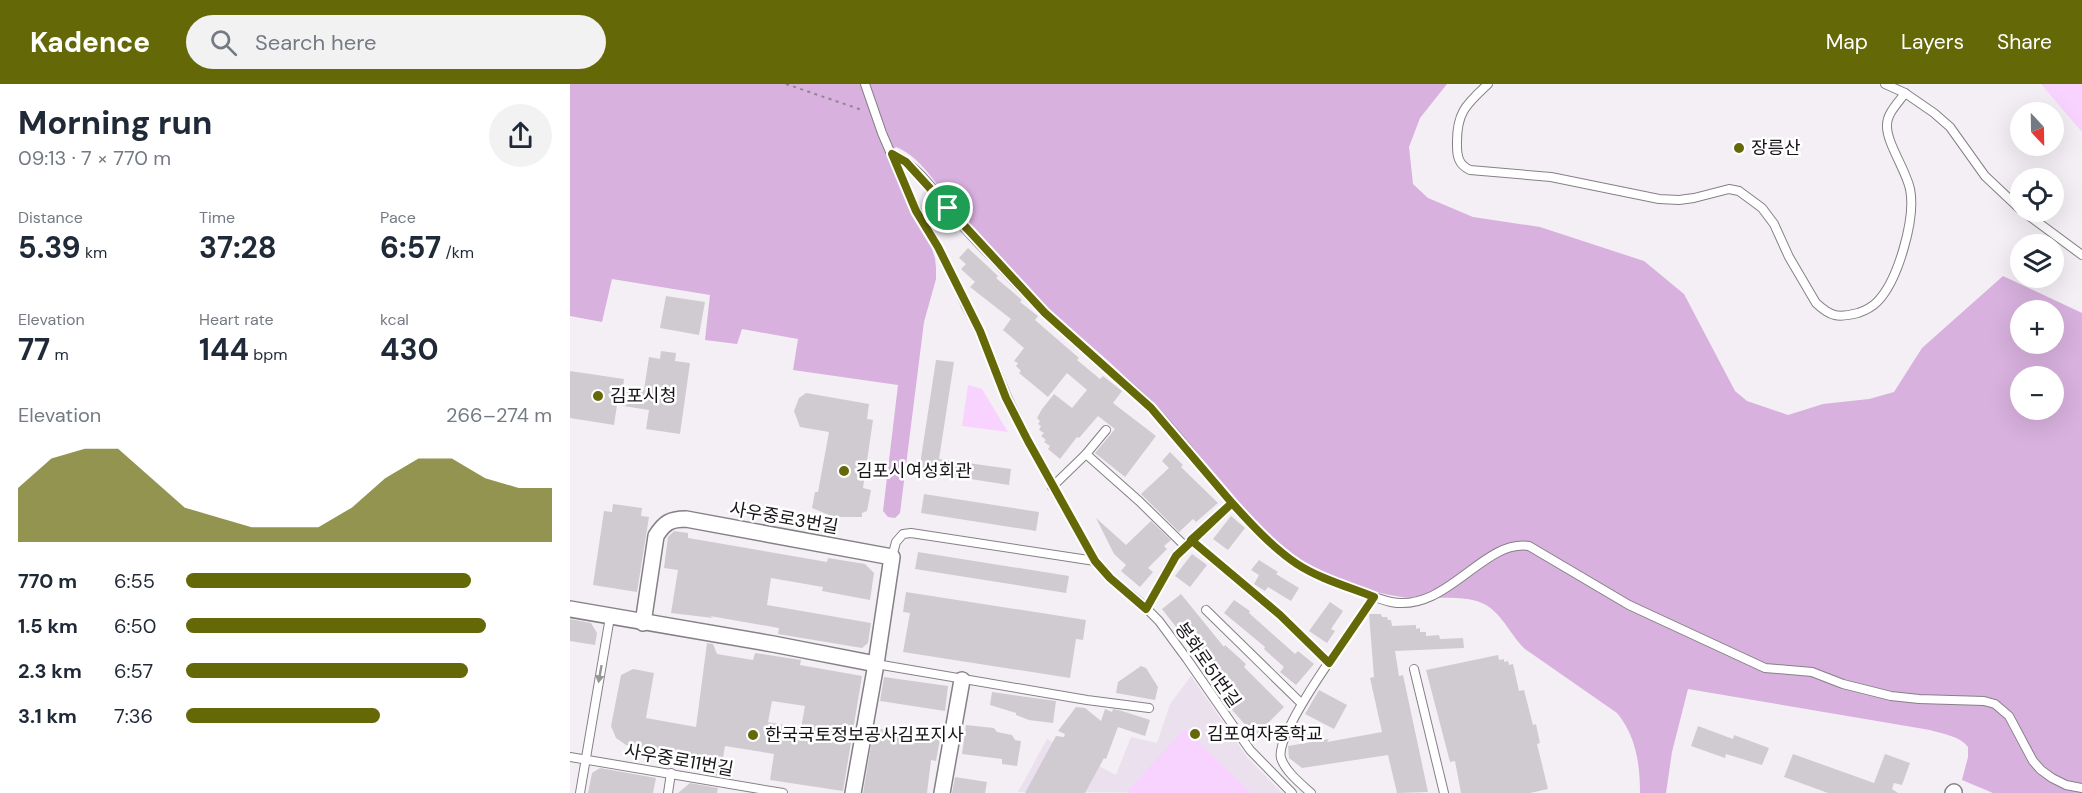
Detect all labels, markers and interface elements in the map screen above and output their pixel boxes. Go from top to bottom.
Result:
search box [186,15,606,69]
text: Kadence [30,24,150,61]
icon: search [207,26,240,59]
text: Search here [255,28,376,57]
text: Map [1826,28,1868,56]
text: Layers [1901,28,1964,56]
text: Share [1997,28,2052,56]
text: Morning run [18,101,212,144]
north arrow [2010,102,2064,156]
map controls [2010,102,2064,420]
button: share [489,104,552,167]
place label: 장릉산 [1751,136,1801,160]
marker: 장릉산 [1732,141,1746,155]
text: 09:13 · 7 × 770 m [18,145,171,171]
button: locate [2010,168,2064,222]
pin [922,182,973,233]
icon: arrive [931,191,964,224]
text: Distance [18,207,83,228]
text: Time [199,207,235,228]
text: Pace [380,207,416,228]
text: 5.39 [18,228,81,267]
text: 37:28 [199,228,277,267]
text: 6:57 [380,228,441,267]
button: layers [2010,234,2064,288]
text: km [81,242,107,263]
text: /km [441,242,474,263]
button: + [2010,300,2064,354]
text: Elevation [18,309,85,330]
text: Heart rate [199,309,274,330]
text: kcal [380,309,409,330]
text: 77 [18,330,50,369]
text: 144 [199,330,249,369]
text: 430 [380,330,439,369]
text: m [50,344,69,365]
text: bpm [249,344,287,365]
button: − [2010,366,2064,420]
place label: 김포시청 [610,384,676,408]
marker: 김포시청 [591,389,605,403]
text: Elevation [18,402,101,428]
text: 266–274 m [446,402,552,428]
place label: 김포시여성회관 [856,459,972,483]
marker: 김포시여성회관 [837,464,851,478]
street label: 사우중로3번길 [728,497,840,539]
text: 770 m [18,568,77,594]
text: 6:55 [114,568,155,594]
text: 1.5 km [18,613,78,639]
text: 6:50 [114,613,156,639]
street label: 봉화로51번길 [1170,617,1246,713]
text: 2.3 km [18,658,82,684]
text: 6:57 [114,658,153,684]
one-way arrow [595,665,604,684]
text: 3.1 km [18,703,77,729]
text: 7:36 [114,703,153,729]
place label: 김포여자중학교 [1207,722,1323,746]
place label: 한국국토정보공사김포지사 [765,723,964,747]
marker: 김포여자중학교 [1188,727,1202,741]
marker: 한국국토정보공사김포지사 [746,728,760,742]
street label: 사우중로11번길 [622,739,736,781]

